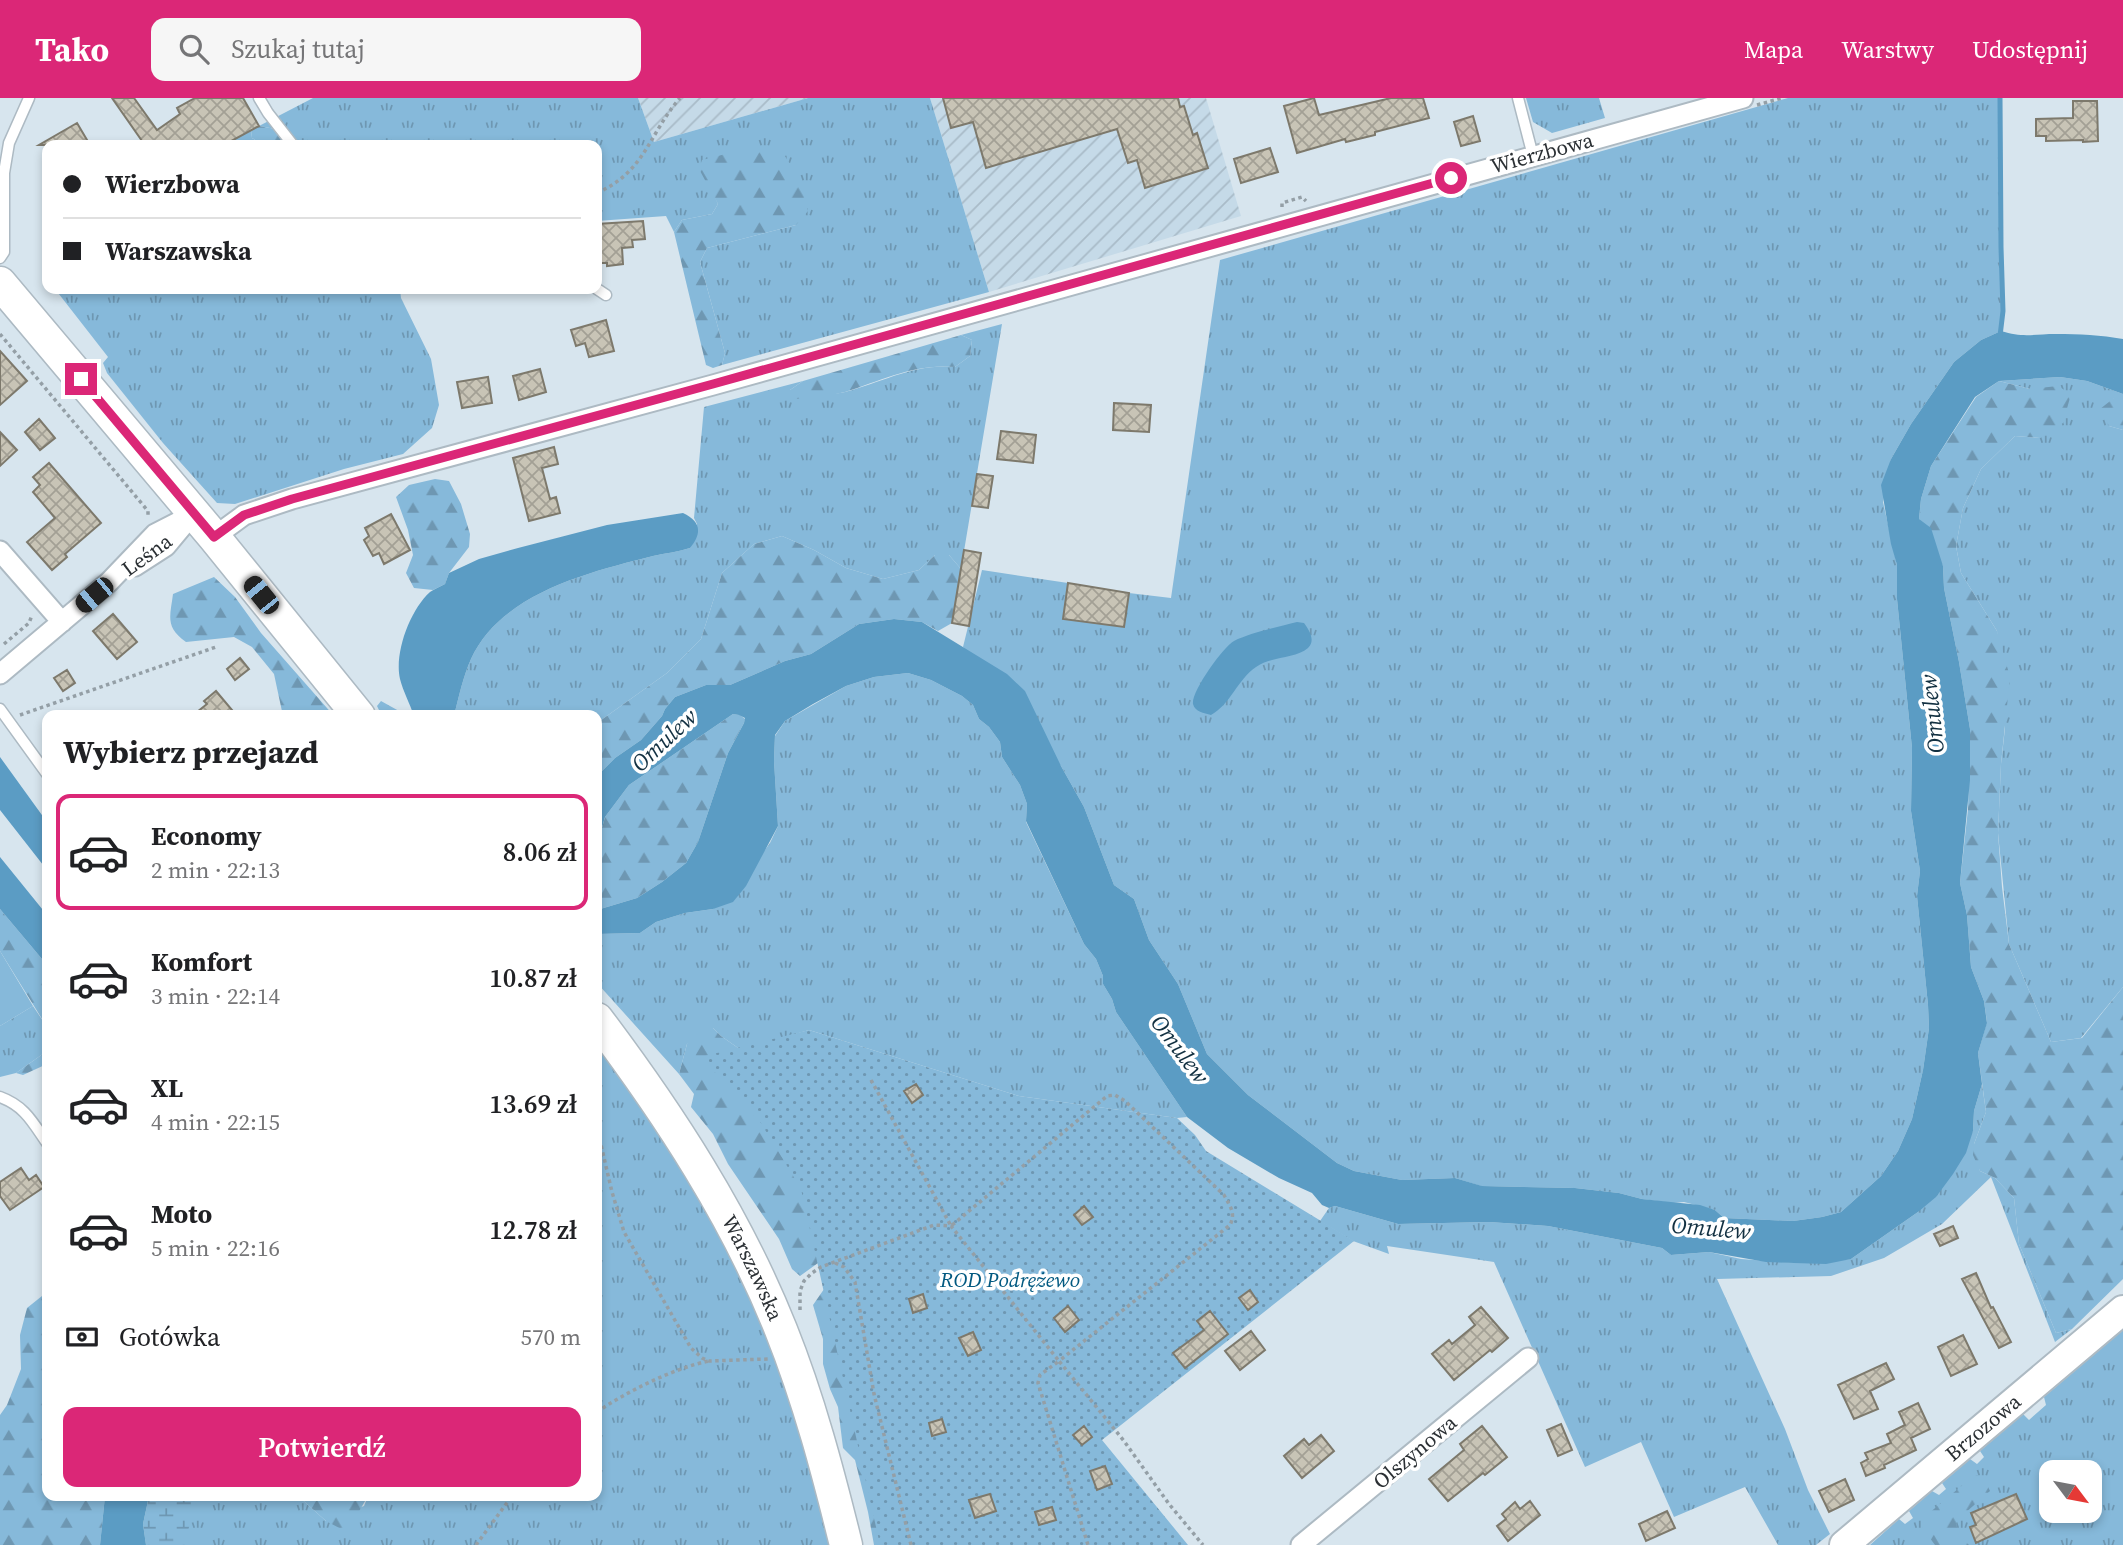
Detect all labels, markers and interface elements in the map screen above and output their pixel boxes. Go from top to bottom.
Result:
search box [151,18,641,81]
text: Tako [35,27,109,72]
icon: search [175,30,213,68]
text: Szukaj tutaj [231,31,365,67]
text: Mapa [1744,33,1803,66]
text: Warstwy [1841,33,1934,66]
text: Udostępnij [1972,33,2088,66]
street label: Wierzbowa [1487,125,1597,180]
route start [1435,162,1467,194]
text: Wierzbowa [105,166,240,202]
text: Warszawska [105,233,252,269]
route end [65,363,97,395]
street label: Leśna [116,526,178,583]
car [240,572,283,618]
car [72,573,117,617]
water label: Omulew [1912,673,1952,755]
water label: Omulew [624,701,704,779]
text: Wybierz przejazd [63,730,319,774]
text: Economy [151,818,262,854]
icon: car [67,821,130,884]
text: 8.06 zł [503,834,577,870]
text: 2 min · 22:13 [151,854,280,886]
text: Komfort [151,944,252,980]
icon: car [67,947,130,1010]
text: 10.87 zł [489,960,577,996]
text: 3 min · 22:14 [151,980,280,1012]
water label: Omulew [1143,1008,1217,1090]
text: XL [151,1070,183,1106]
icon: car [67,1073,130,1136]
text: 13.69 zł [489,1086,577,1122]
text: 4 min · 22:15 [151,1106,280,1138]
text: Moto [151,1196,212,1232]
icon: car [67,1199,130,1262]
water label: Omulew [1670,1209,1752,1247]
street label: Warszawska [715,1210,791,1325]
text: 12.78 zł [489,1212,577,1248]
text: 5 min · 22:16 [151,1232,280,1264]
park label: ROD Podrężewo [939,1265,1080,1294]
icon: cash [63,1318,101,1356]
text: Gotówka [119,1319,220,1355]
text: 570 m [520,1321,581,1353]
street label: Brzozowa [1939,1387,2027,1468]
button: Potwierdź [63,1407,581,1487]
street label: Olszynowa [1367,1408,1463,1495]
north arrow [2039,1460,2102,1522]
map controls [2039,1460,2102,1523]

